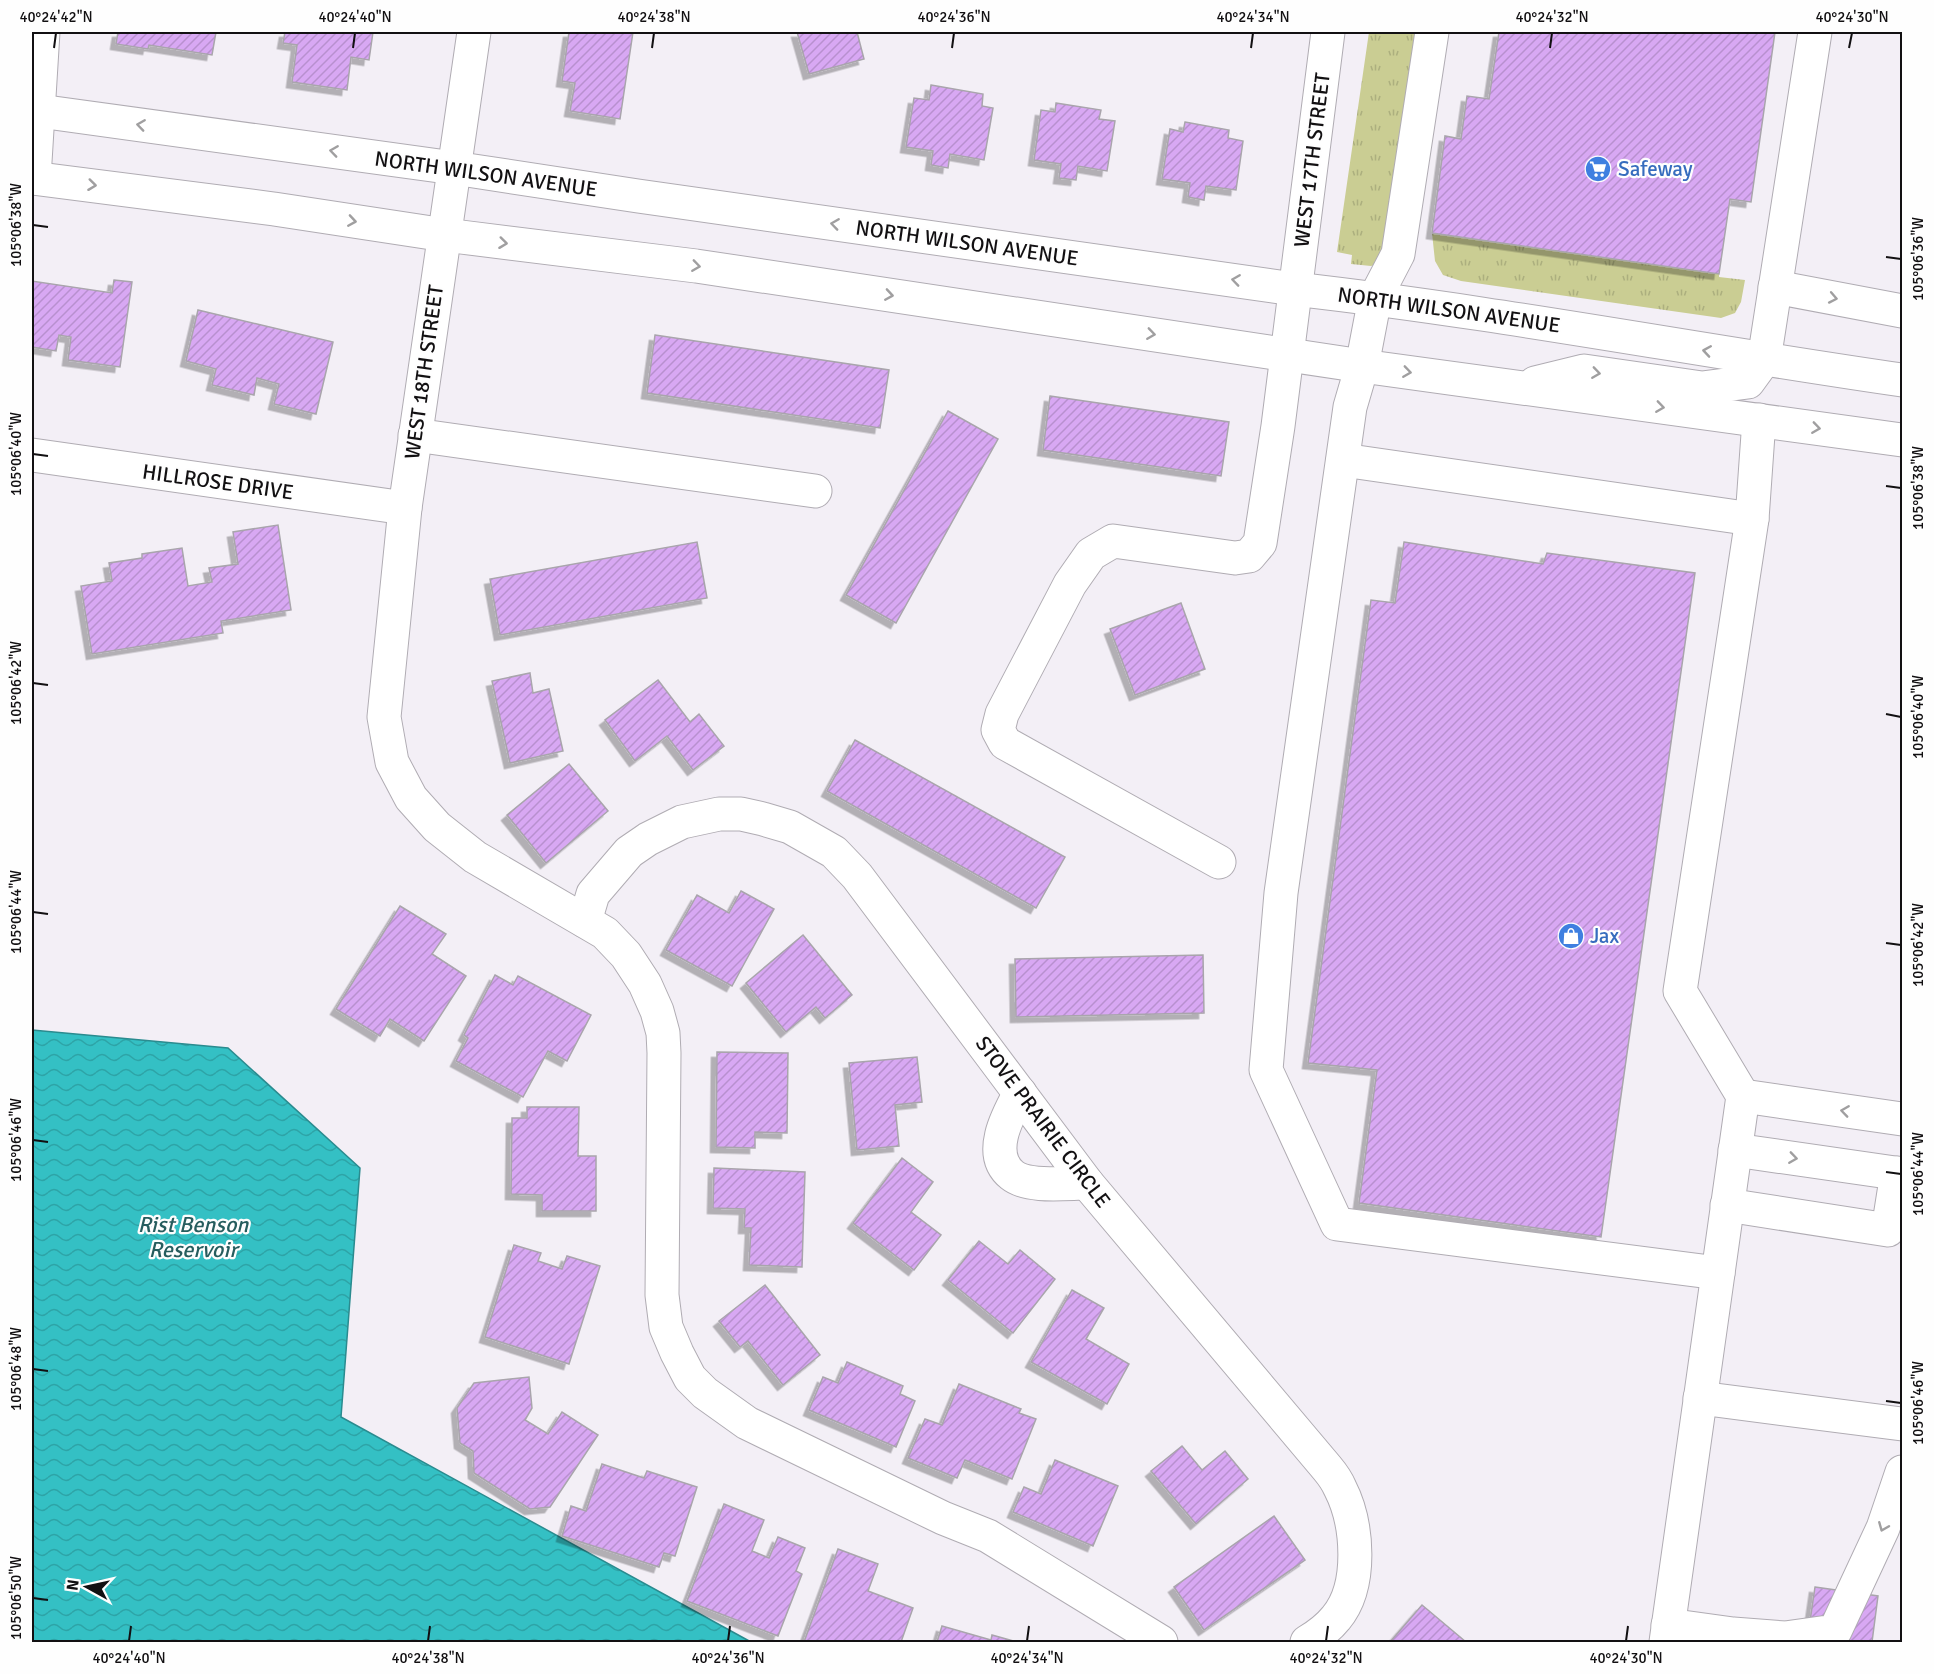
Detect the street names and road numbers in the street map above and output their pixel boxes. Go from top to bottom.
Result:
street label: WEST 17TH STREET [1288,71,1336,249]
street label: NORTH WILSON AVENUE [373,146,599,202]
street label: NORTH WILSON AVENUE [854,215,1080,271]
street label: NORTH WILSON AVENUE [1336,282,1562,338]
street label: WEST 18TH STREET [399,283,449,461]
street label: HILLROSE DRIVE [141,459,295,505]
street label: STOVE PRAIRIE CIRCLE [970,1031,1116,1213]

